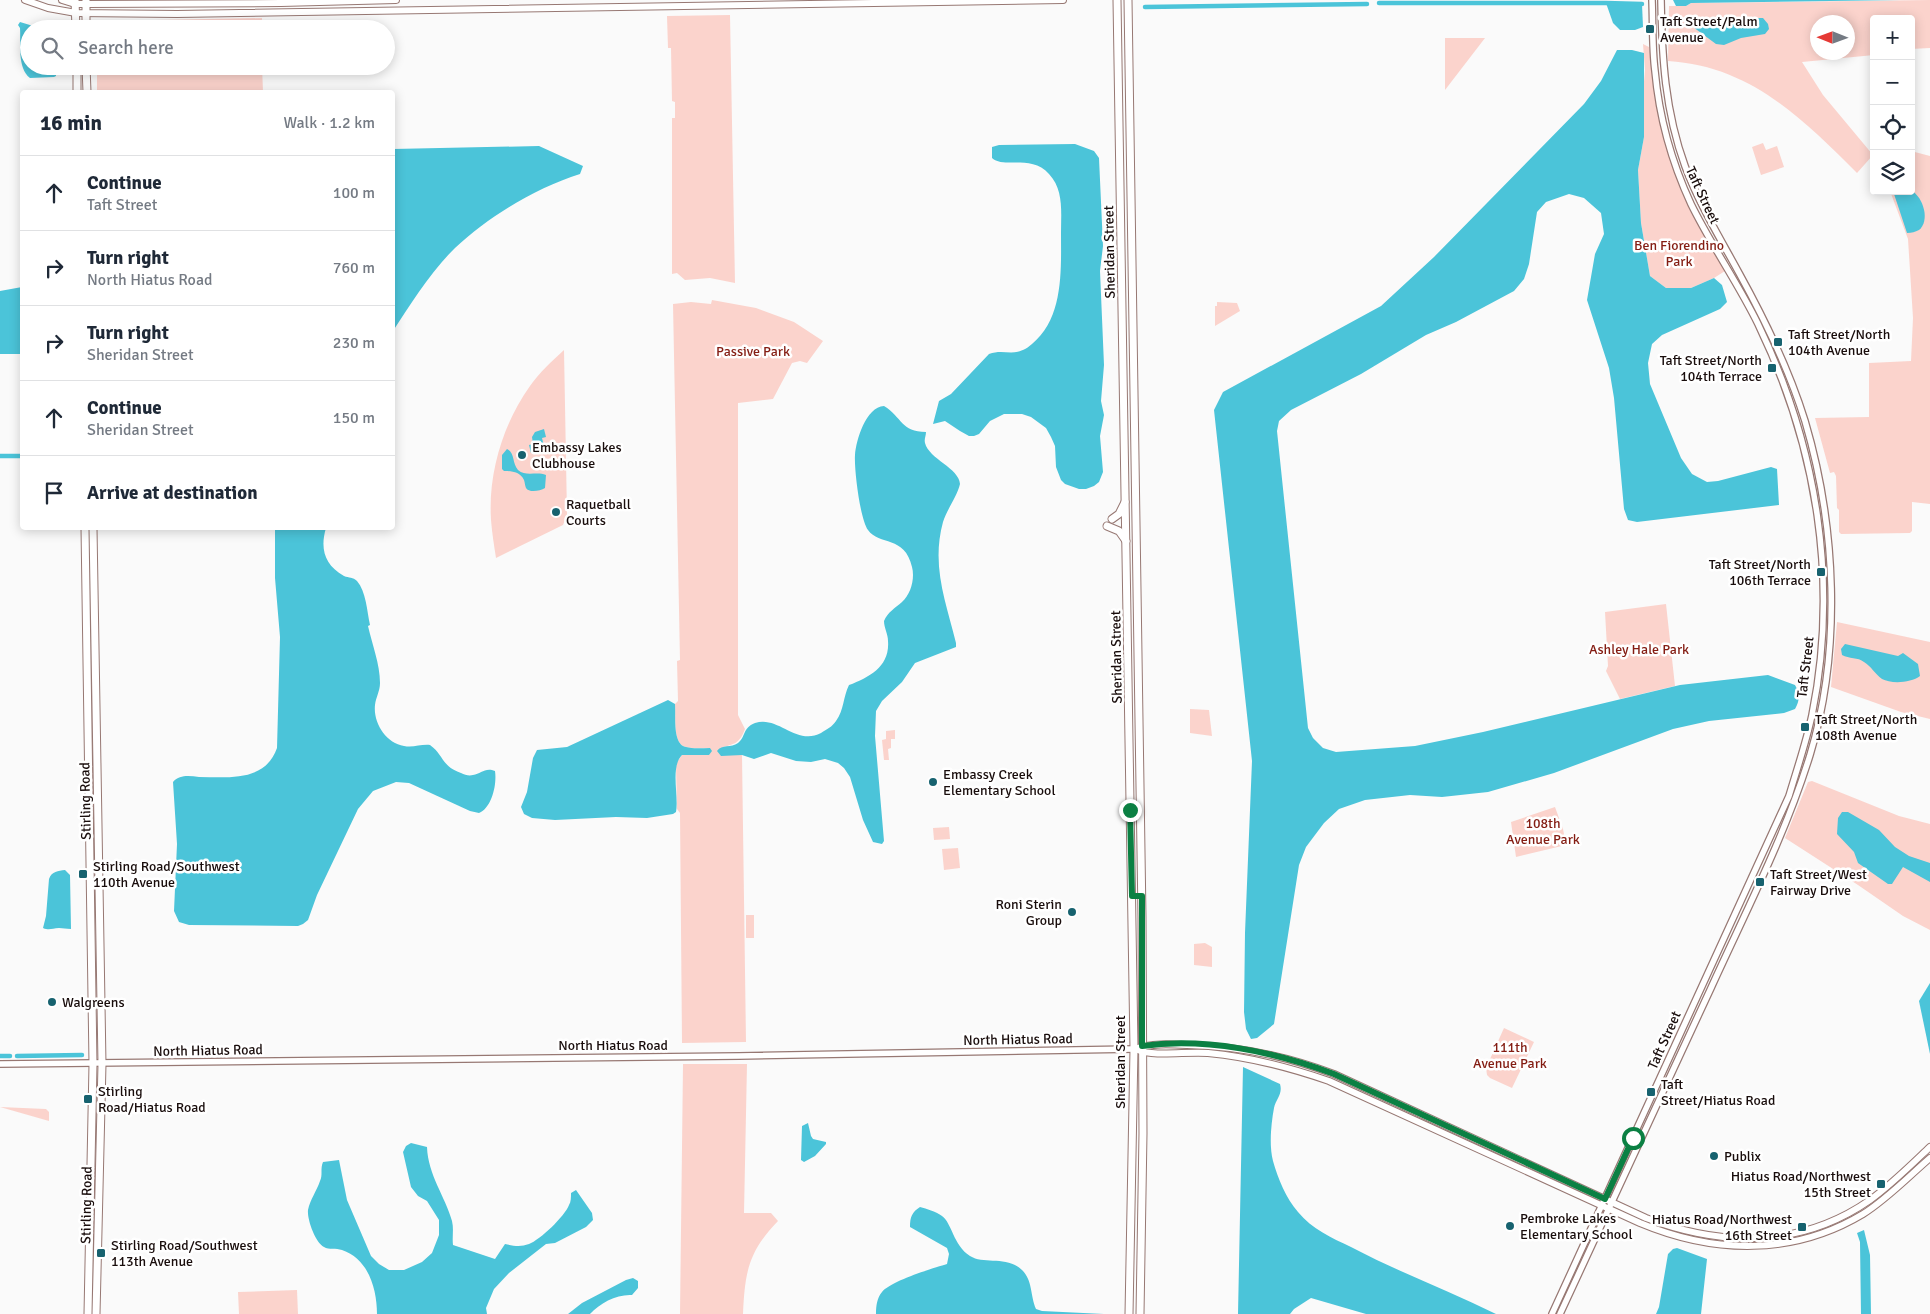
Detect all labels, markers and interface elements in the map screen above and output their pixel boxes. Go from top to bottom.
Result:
place label: Taft Street/Palm Avenue [1660,13,1758,46]
north arrow [1810,15,1855,60]
map controls [1870,15,1915,195]
button: + [1870,15,1915,60]
search box [20,20,395,75]
marker: Taft Street/Palm Avenue [1644,23,1656,35]
icon: search [38,34,66,62]
text: Search here [78,36,174,60]
button: − [1870,60,1915,105]
button: locate [1870,105,1915,150]
text: 16 min [40,110,102,136]
text: Walk · 1.2 km [283,113,375,133]
button: layers [1870,150,1915,195]
street label: Taft Street [1682,164,1723,227]
text: Continue [87,171,162,195]
icon: ahead [40,179,68,207]
text: 100 m [333,183,375,203]
text: Taft Street [87,195,157,215]
street label: Sheridan Street [1100,205,1119,299]
park label: Ben Fiorendino Park [1634,237,1724,270]
text: Turn right [87,246,169,270]
icon: right [40,254,68,282]
text: 760 m [333,258,375,278]
text: North Hiatus Road [87,270,212,290]
text: Turn right [87,321,169,345]
place label: Taft Street/North 104th Avenue [1788,326,1890,359]
icon: right [40,329,68,357]
text: 230 m [333,333,375,353]
marker: Taft Street/North 104th Avenue [1772,336,1784,348]
park label: Passive Park [716,343,790,360]
text: Sheridan Street [87,345,194,365]
place label: Taft Street/North 104th Terrace [1660,352,1762,385]
marker: Taft Street/North 104th Terrace [1766,362,1778,374]
text: Continue [87,396,162,420]
icon: ahead [40,404,68,432]
text: 150 m [333,408,375,428]
text: Sheridan Street [87,420,194,440]
place label: Embassy Lakes Clubhouse [532,439,622,472]
marker: Embassy Lakes Clubhouse [516,449,528,461]
icon: arrive [40,479,68,507]
text: Arrive at destination [87,481,258,505]
place label: Raquetball Courts [566,496,631,529]
marker: Raquetball Courts [550,506,562,518]
place label: Taft Street/North 106th Terrace [1709,556,1811,589]
marker: Taft Street/North 106th Terrace [1815,566,1827,578]
street label: Sheridan Street [1107,610,1126,704]
street label: Taft Street [1793,635,1818,699]
park label: Ashley Hale Park [1589,641,1689,658]
place label: Taft Street/North 108th Avenue [1815,711,1917,744]
marker: Taft Street/North 108th Avenue [1799,721,1811,733]
street label: Stirling Road [76,762,95,840]
place label: Embassy Creek Elementary School [943,766,1056,799]
marker: Embassy Creek Elementary School [927,776,939,788]
route end [1119,799,1142,822]
park label: 108th Avenue Park [1506,815,1580,848]
place label: Stirling Road/Southwest 110th Avenue [93,858,240,891]
place label: Taft Street/West Fairway Drive [1770,866,1867,899]
marker: Stirling Road/Southwest 110th Avenue [77,868,89,880]
marker: Taft Street/West Fairway Drive [1754,876,1766,888]
place label: Roni Sterin Group [996,896,1062,929]
marker: Roni Sterin Group [1066,906,1078,918]
place label: Walgreens [62,994,125,1011]
marker: Walgreens [46,996,58,1008]
street label: Taft Street [1644,1008,1685,1072]
street label: Sheridan Street [1112,1015,1129,1109]
street label: North Hiatus Road [963,1030,1073,1049]
street label: North Hiatus Road [558,1037,668,1054]
park label: 111th Avenue Park [1473,1039,1547,1072]
street label: North Hiatus Road [153,1041,263,1060]
place label: Taft Street/Hiatus Road [1661,1076,1775,1109]
place label: Stirling Road/Hiatus Road [98,1083,206,1116]
marker: Taft Street/Hiatus Road [1645,1086,1657,1098]
marker: Stirling Road/Hiatus Road [82,1093,94,1105]
route start [1622,1127,1645,1150]
place label: Publix [1724,1148,1762,1165]
marker: Publix [1708,1150,1720,1162]
street label: Stirling Road [77,1166,96,1244]
place label: Hiatus Road/Northwest 15th Street [1731,1168,1871,1201]
marker: Hiatus Road/Northwest 15th Street [1875,1178,1887,1190]
place label: Pembroke Lakes Elementary School [1520,1210,1633,1243]
place label: Hiatus Road/Northwest 16th Street [1652,1211,1792,1244]
marker: Pembroke Lakes Elementary School [1504,1220,1516,1232]
marker: Hiatus Road/Northwest 16th Street [1796,1221,1808,1233]
place label: Stirling Road/Southwest 113th Avenue [111,1237,258,1270]
marker: Stirling Road/Southwest 113th Avenue [95,1247,107,1259]

